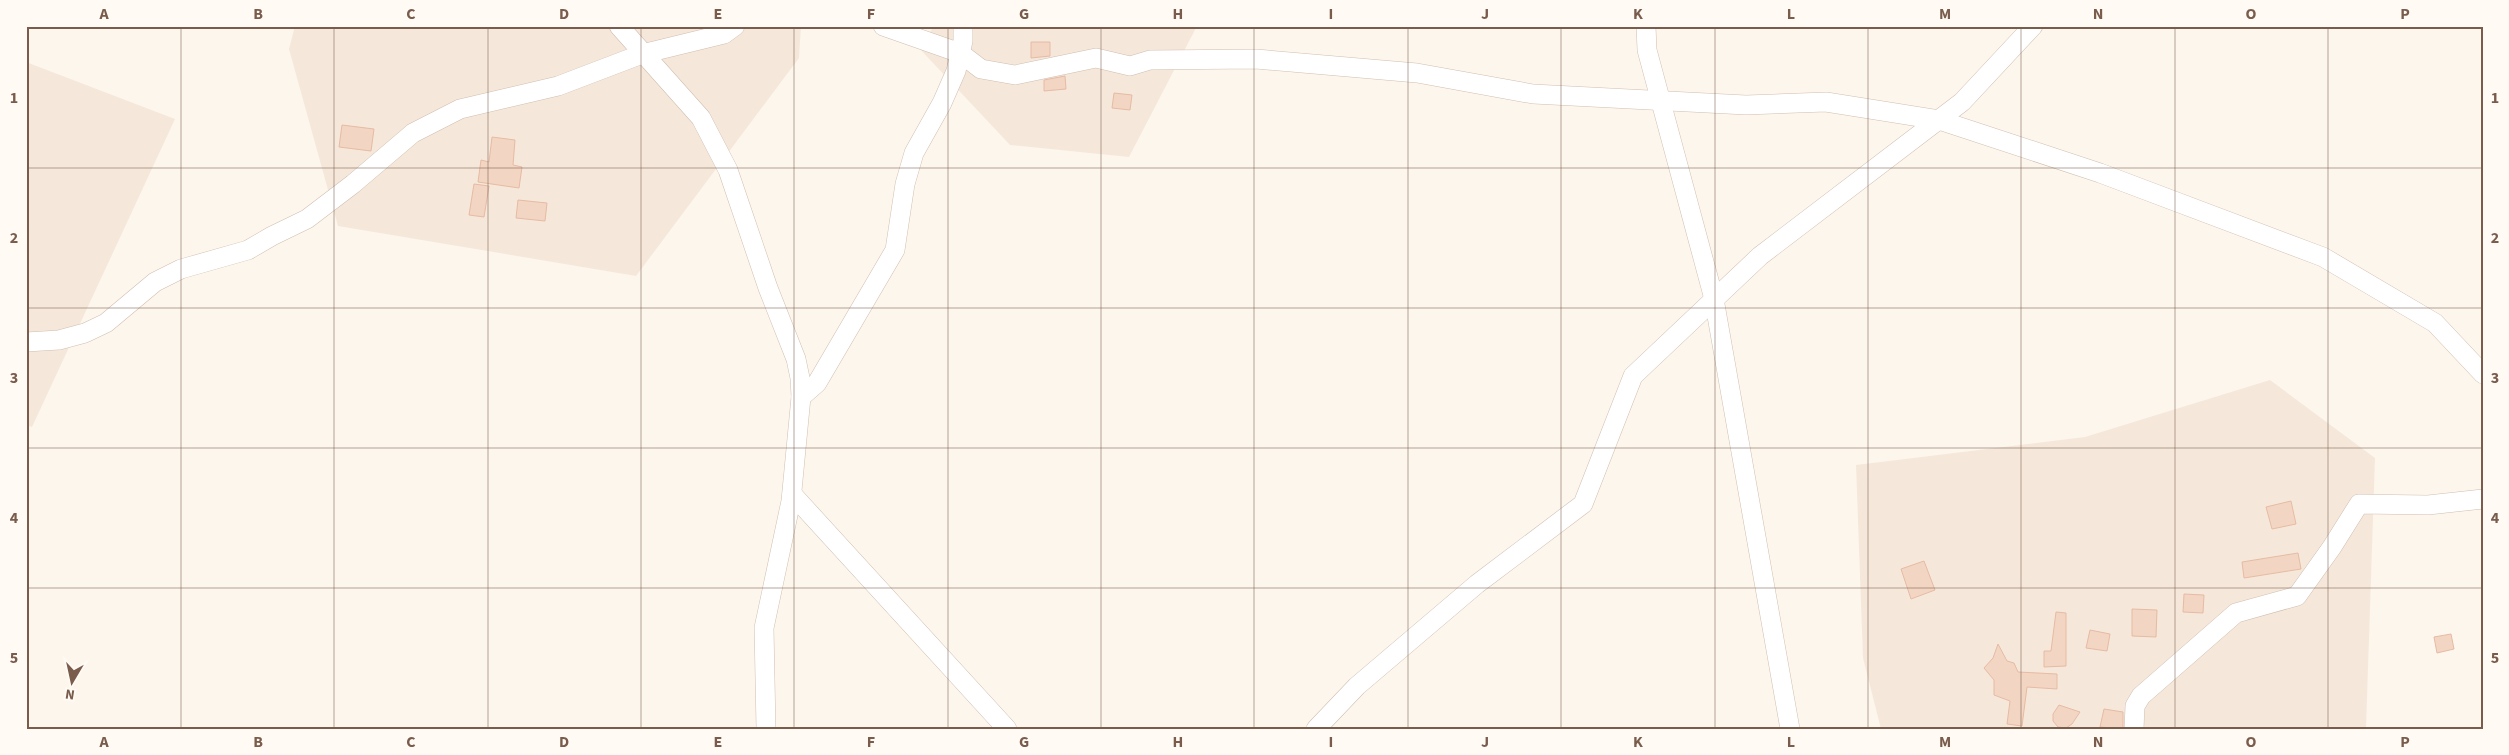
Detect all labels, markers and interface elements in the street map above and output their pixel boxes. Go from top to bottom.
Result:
text: A [98,3,109,25]
text: B [253,3,263,25]
text: C [406,3,416,25]
text: D [559,3,569,25]
text: E [714,3,722,25]
text: F [867,3,875,25]
text: G [1019,3,1029,25]
text: H [1173,3,1183,25]
text: I [1329,3,1333,25]
text: J [1481,3,1489,25]
text: K [1633,3,1643,25]
text: L [1787,3,1795,25]
text: M [1939,3,1951,25]
text: N [2093,3,2103,25]
text: O [2246,3,2257,25]
text: P [2400,3,2410,25]
text: 1 [10,87,18,109]
text: 1 [2491,87,2499,109]
text: 2 [10,227,18,249]
text: 2 [2491,227,2499,249]
text: 3 [10,367,18,389]
text: 3 [2491,367,2499,389]
text: 4 [10,507,19,529]
text: 4 [2491,507,2500,529]
text: 5 [10,647,18,669]
text: 5 [2491,647,2499,669]
north arrow [48,658,98,708]
text: N [64,683,76,704]
text: A [98,731,109,753]
text: B [253,731,263,753]
text: C [406,731,416,753]
text: D [559,731,569,753]
text: E [714,731,722,753]
text: F [867,731,875,753]
text: G [1019,731,1029,753]
text: H [1173,731,1183,753]
text: I [1329,731,1333,753]
text: J [1481,731,1489,753]
text: K [1633,731,1643,753]
text: L [1787,731,1795,753]
text: M [1939,731,1951,753]
text: N [2093,731,2103,753]
text: O [2246,731,2257,753]
text: P [2400,731,2410,753]

